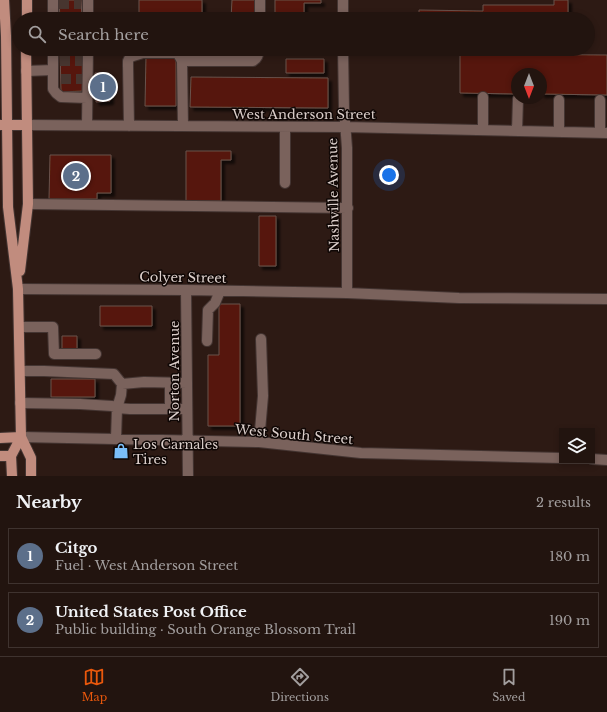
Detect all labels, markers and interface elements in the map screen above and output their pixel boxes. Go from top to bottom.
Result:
search box [12,12,595,56]
icon: search [26,23,48,45]
text: Search here [58,25,149,44]
north arrow [511,68,547,104]
pin: 1 [90,72,116,102]
street label: West Anderson Street [231,106,376,123]
street label: Nashville Avenue [324,138,343,252]
pin: 2 [63,161,89,191]
your location [379,165,399,185]
street label: Colyer Street [139,268,227,287]
street label: Norton Avenue [166,320,183,422]
street label: West South Street [233,421,354,448]
map controls [559,428,595,464]
button: layers [559,428,595,464]
place label: Los Carnales Tires [133,436,218,468]
shop icon: Los Carnales Tires [112,442,130,460]
text: Nearby [16,492,82,513]
text: 2 results [536,494,591,511]
text: Citgo [55,538,97,557]
text: 1 [27,548,33,565]
text: 180 m [549,548,590,565]
text: Fuel · West Anderson Street [55,557,238,574]
text: United States Post Office [55,602,247,621]
text: 2 [26,612,34,629]
text: 190 m [549,612,590,629]
text: Public building · South Orange Blossom Trail [55,621,356,638]
tab: Map [82,666,107,704]
tab: Directions [270,666,329,704]
tab: Saved [492,666,525,704]

